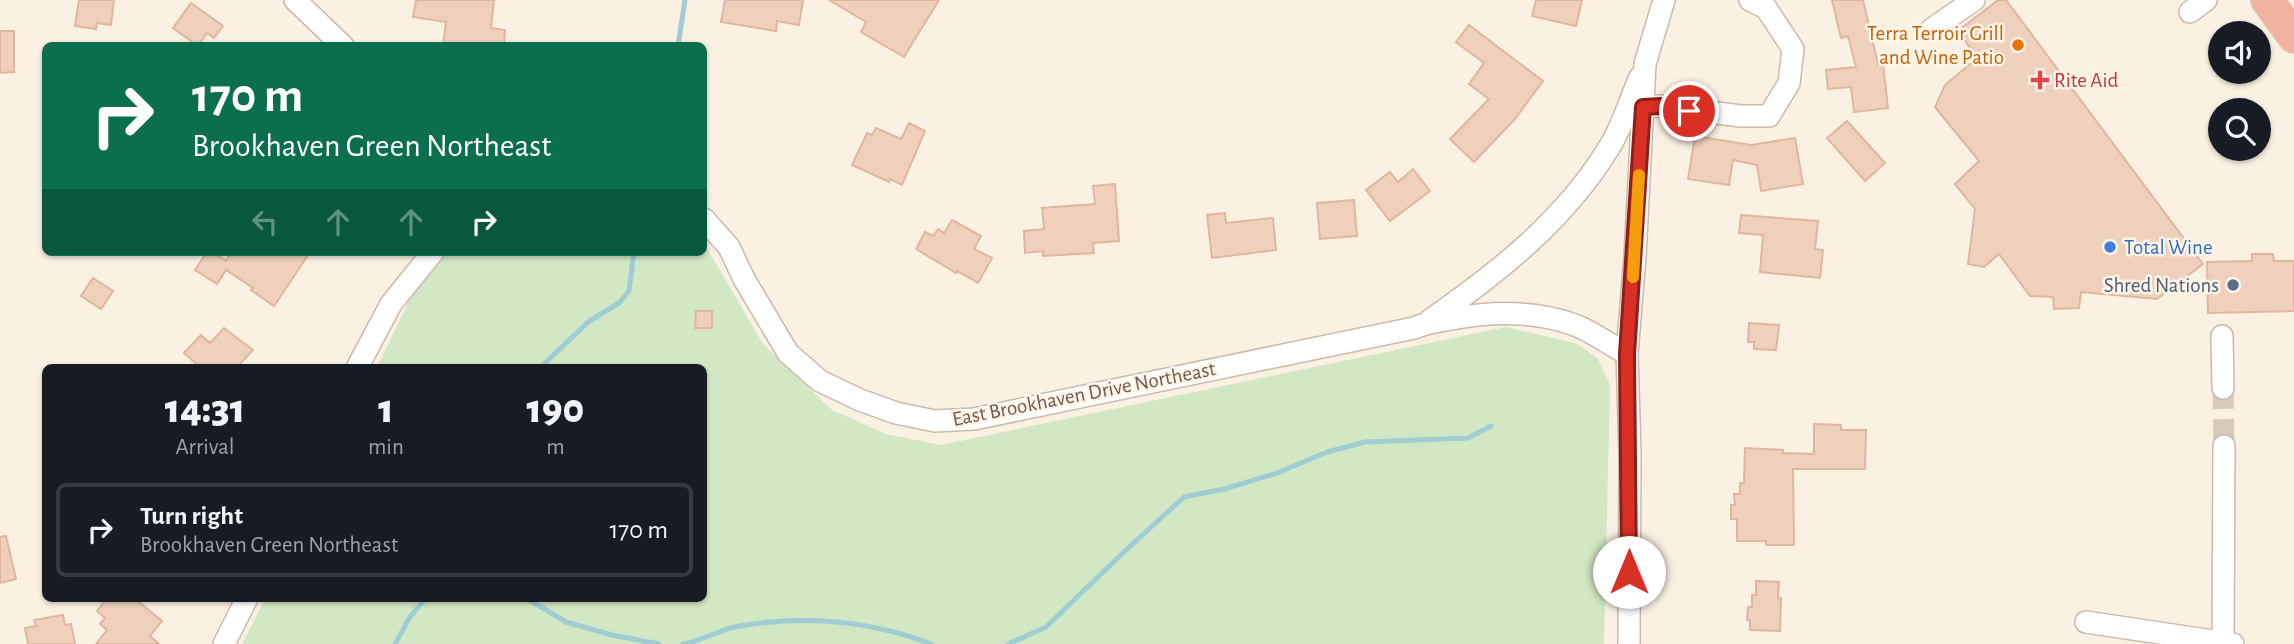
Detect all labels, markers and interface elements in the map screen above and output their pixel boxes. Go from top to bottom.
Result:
map controls [2208,21,2271,161]
button: sound [2208,21,2271,84]
place label: Terra Terroir Grill and Wine Patio [1867,23,2004,68]
marker: Terra Terroir Grill and Wine Patio [2010,37,2026,53]
icon: right [77,70,168,161]
place label: Rite Aid [2054,70,2119,91]
text: 170 m [192,72,303,121]
marker: Rite Aid [2032,72,2048,88]
pin [1659,81,1719,141]
icon: arrive [1670,92,1708,130]
button: search [2208,98,2271,161]
text: Brookhaven Green Northeast [192,130,551,162]
icon: left [246,203,284,241]
icon: ahead [319,203,357,241]
icon: ahead [392,203,430,241]
icon: right [465,203,503,241]
place label: Total Wine [2124,237,2213,258]
marker: Total Wine [2102,239,2118,255]
place label: Shred Nations [2104,275,2219,296]
marker: Shred Nations [2225,277,2241,293]
street label: East Brookhaven Drive Northeast [951,358,1218,430]
text: 14:31 [165,388,245,430]
text: 1 [378,388,394,430]
text: 190 [527,388,584,430]
text: Arrival [175,436,235,459]
text: min [368,436,404,459]
text: m [546,436,565,459]
text: Turn right [140,503,243,529]
icon: right [81,511,119,549]
text: 170 m [609,517,668,543]
text: Brookhaven Green Northeast [140,534,398,557]
position arrow [1592,535,1666,609]

